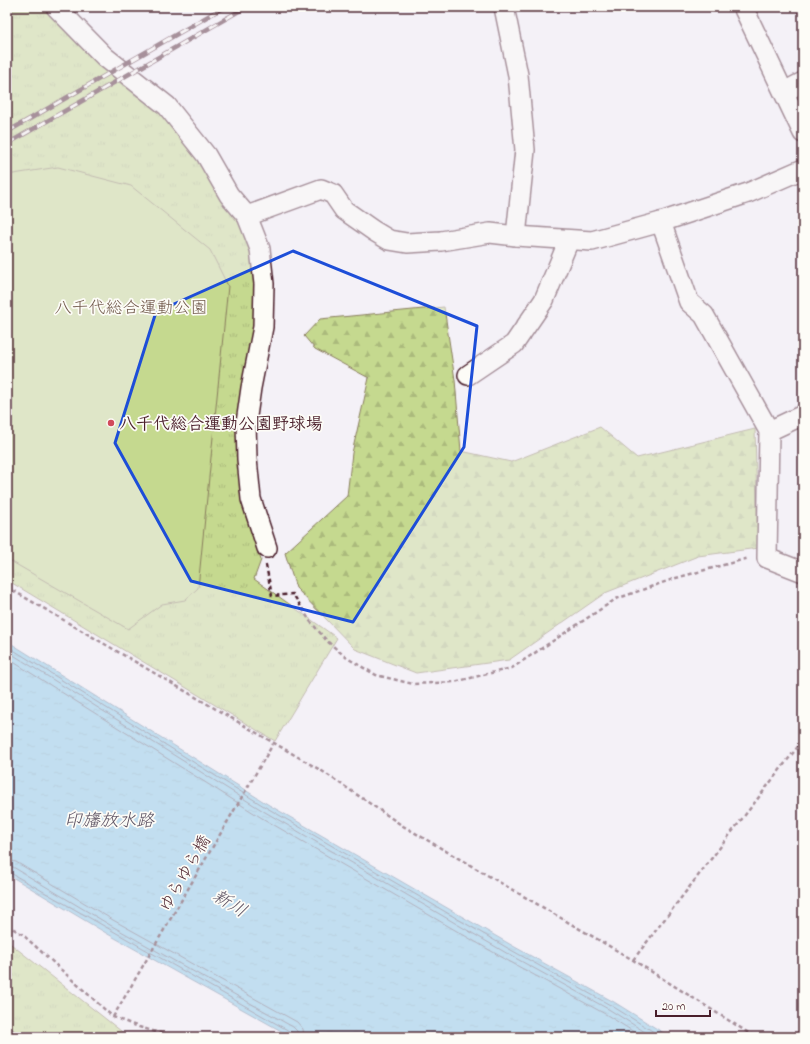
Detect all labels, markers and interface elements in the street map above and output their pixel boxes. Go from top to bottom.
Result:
park label: 八千代総合運動公園 [55,296,208,321]
place label: 八千代総合運動公園野球場 [119,412,323,437]
marker: 八千代総合運動公園野球場 [106,418,116,428]
water label: 印旛放水路 [64,809,155,835]
street label: ゆらゆら橋 [153,831,217,917]
water label: 新川 [207,884,251,925]
scale bar [656,992,710,1018]
text: 20 m [662,998,685,1016]

